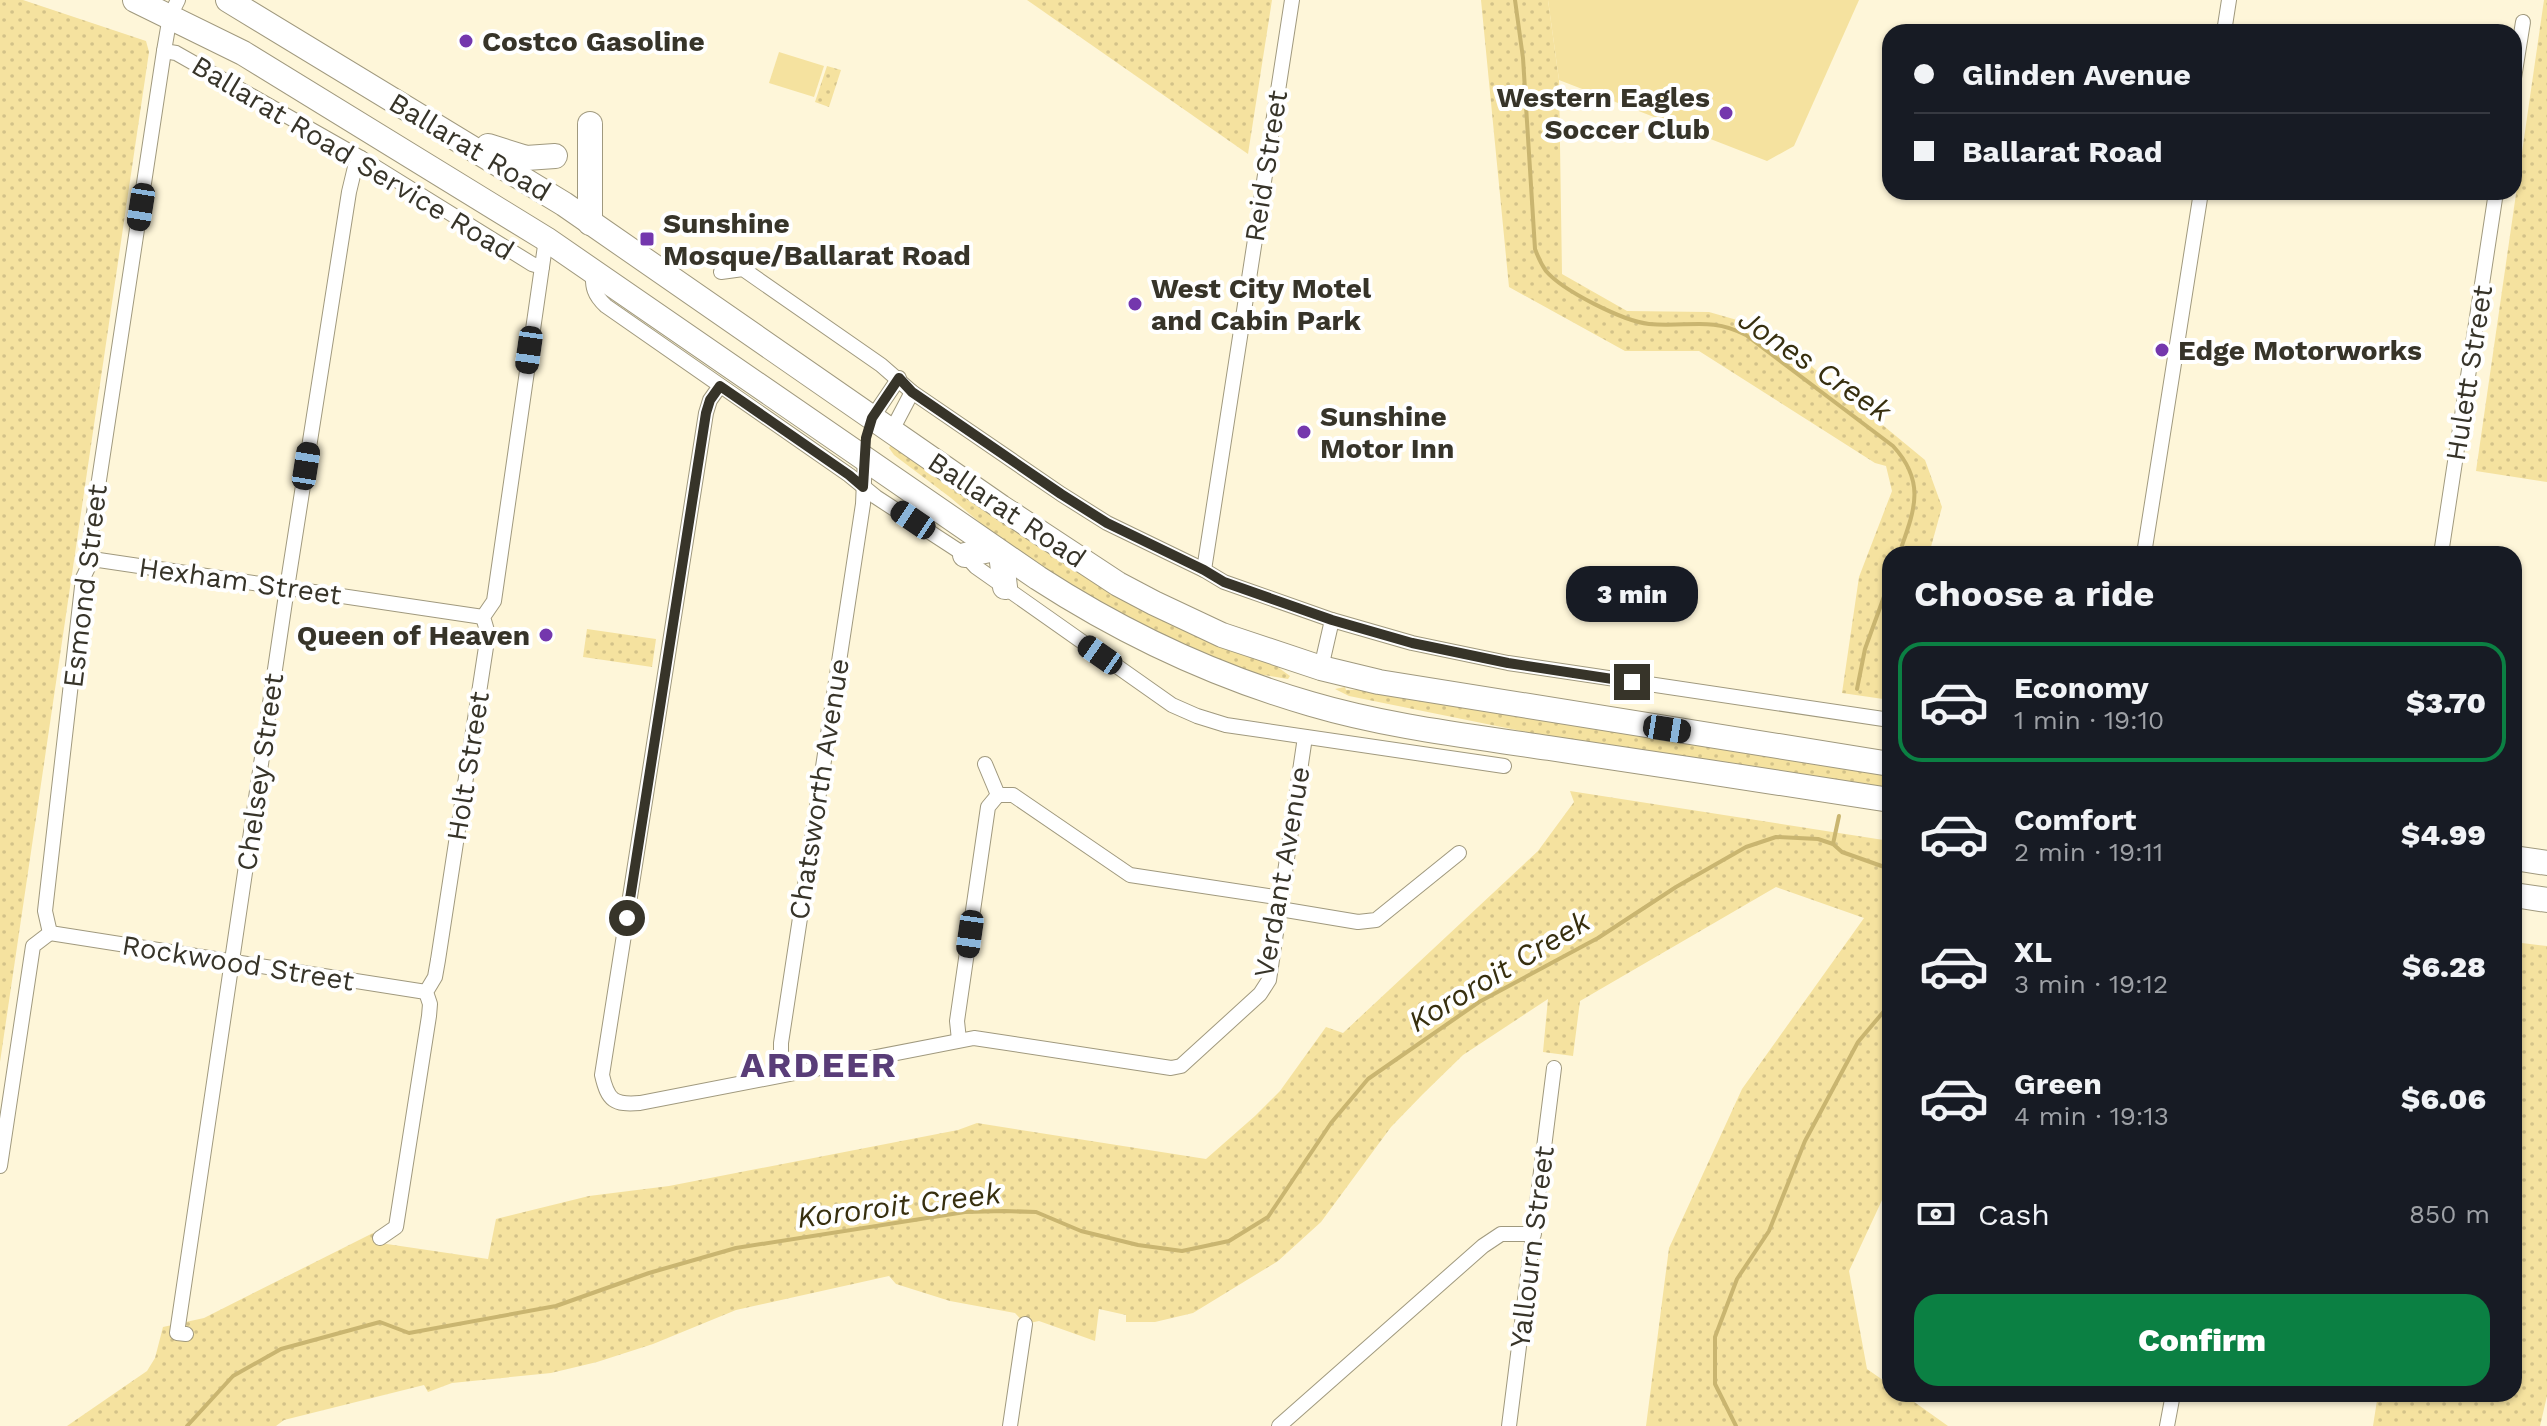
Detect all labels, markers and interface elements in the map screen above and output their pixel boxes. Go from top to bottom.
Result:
place label: Costco Gasoline [482,25,705,58]
marker: Costco Gasoline [457,32,475,50]
street label: Ballarat Road Service Road [186,49,520,267]
text: Glinden Avenue [1962,57,2191,92]
place label: Western Eagles Soccer Club [1497,81,1710,146]
street label: Ballarat Road [383,86,557,208]
street label: Reid Street [1238,88,1294,244]
marker: Western Eagles Soccer Club [1717,104,1735,122]
text: Ballarat Road [1962,134,2163,169]
car [125,181,157,233]
place label: Sunshine Mosque/Ballarat Road [663,207,971,272]
marker: Sunshine Mosque/Ballarat Road [638,230,656,248]
place label: West City Motel and Cabin Park [1151,272,1372,337]
street label: Hulett Street [2439,283,2499,463]
marker: West City Motel and Cabin Park [1126,295,1144,313]
water label: Jones Creek [1732,301,1899,430]
car [514,325,544,375]
place label: Edge Motorworks [2178,334,2422,367]
marker: Edge Motorworks [2153,341,2171,359]
place label: Sunshine Motor Inn [1320,400,1454,465]
marker: Sunshine Motor Inn [1295,423,1313,441]
car [290,440,322,492]
street label: Ballarat Road [922,445,1092,575]
street label: Esmond Street [56,482,114,690]
car [886,497,940,543]
street label: Hexham Street [136,550,344,612]
callout: 3 min [1566,566,1698,622]
text: Choose a ride [1914,573,2154,615]
text: 3 min [1597,579,1667,609]
place label: Queen of Heaven [297,619,530,652]
marker: Queen of Heaven [537,626,555,644]
car [1073,631,1127,679]
street label: Chatsworth Avenue [782,656,856,922]
route end [1614,664,1650,700]
icon: car [1918,666,1990,738]
text: Economy [2014,670,2149,705]
street label: Chelsey Street [230,671,290,873]
text: $3.70 [2406,685,2486,720]
street label: Holt Street [440,689,496,843]
text: 1 min · 19:10 [2014,705,2164,735]
car [1641,713,1693,745]
street label: Verdant Avenue [1247,764,1317,980]
icon: car [1918,798,1990,870]
text: Comfort [2014,802,2136,837]
text: $4.99 [2401,817,2486,852]
text: 2 min · 19:11 [2014,837,2163,867]
route start [609,900,645,936]
water label: Kororoit Creek [1402,902,1598,1039]
car [955,909,985,959]
street label: Rockwood Street [120,928,357,998]
icon: car [1918,930,1990,1002]
text: XL [2014,934,2052,969]
text: $6.28 [2402,949,2486,984]
text: 3 min · 19:12 [2014,969,2168,999]
district label: ARDEER [740,1044,898,1086]
icon: car [1918,1062,1990,1134]
text: Green [2014,1066,2102,1101]
text: $6.06 [2401,1081,2486,1116]
text: 4 min · 19:13 [2014,1101,2169,1131]
street label: Yallourn Street [1503,1144,1561,1350]
water label: Kororoit Creek [795,1175,1005,1235]
icon: cash [1914,1192,1958,1236]
text: Cash [1978,1197,2050,1232]
text: 850 m [2409,1199,2490,1229]
button: Confirm [1914,1294,2490,1386]

